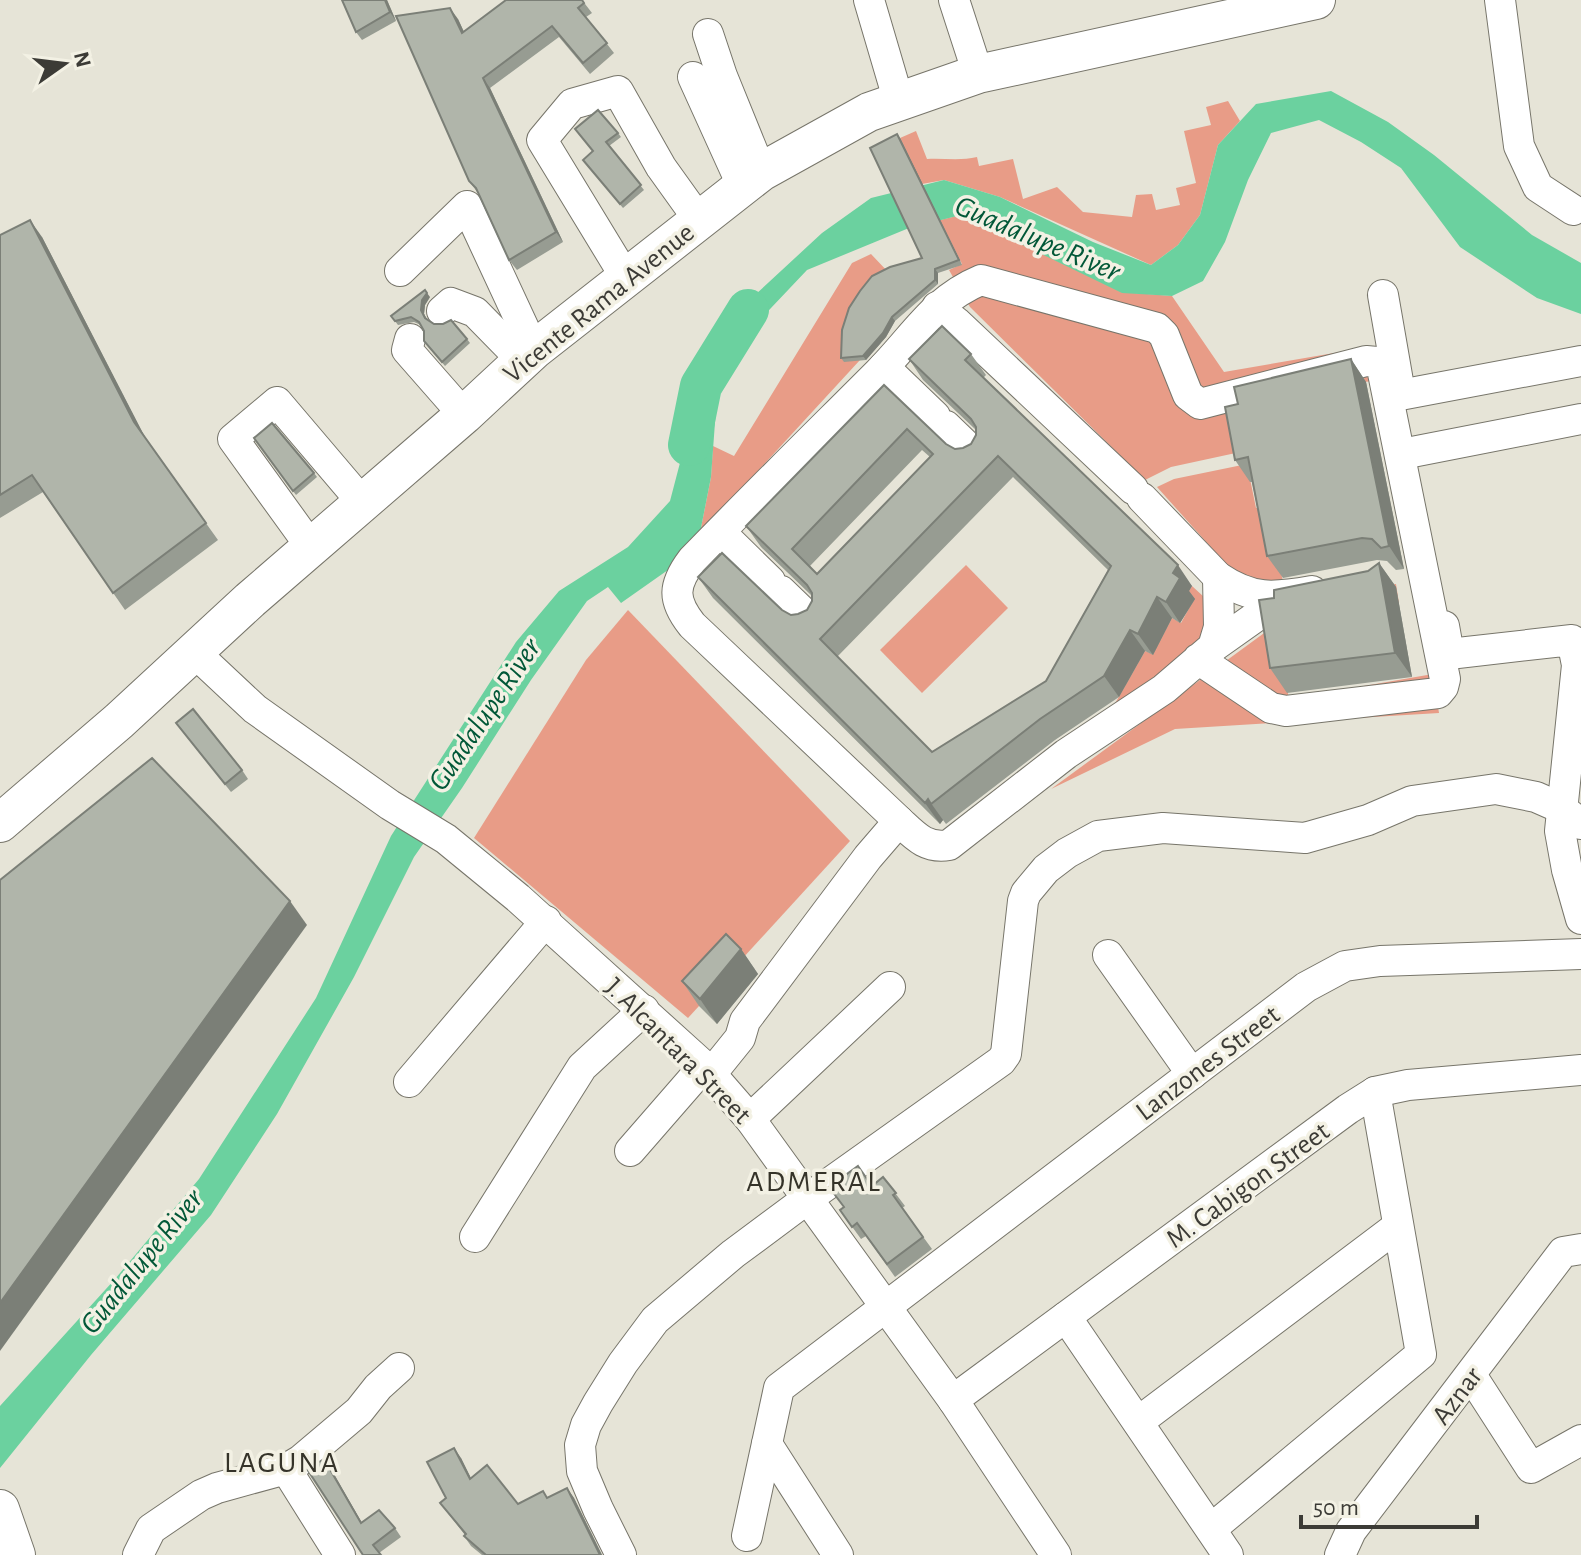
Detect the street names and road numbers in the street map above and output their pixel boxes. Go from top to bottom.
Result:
street label: Vicente Rama Avenue [499,218,700,389]
street label: J. Alcantara Street [599,973,756,1130]
street label: Lanzones Street [1131,1001,1285,1126]
street label: M. Cabigon Street [1162,1117,1335,1254]
street label: Aznar [1427,1362,1488,1430]

